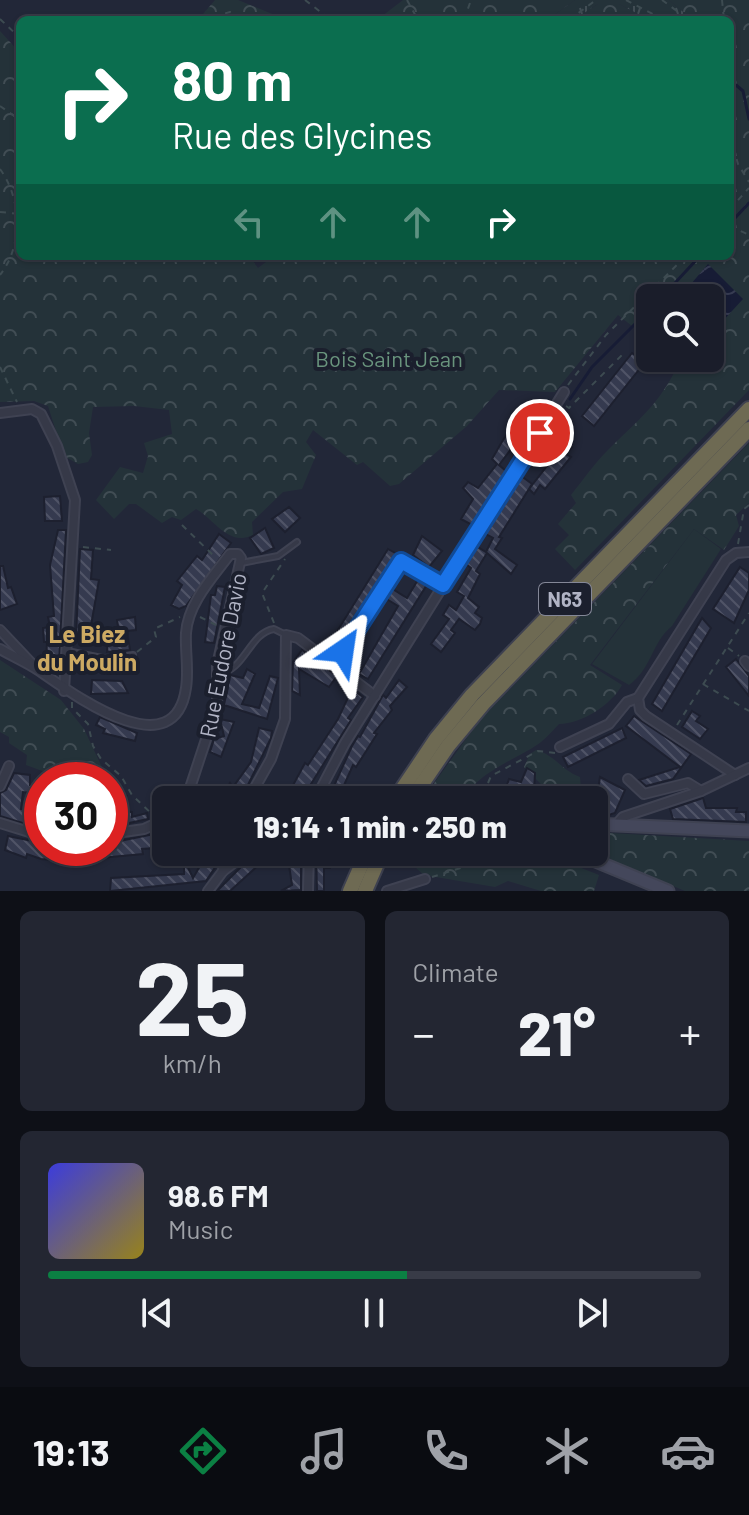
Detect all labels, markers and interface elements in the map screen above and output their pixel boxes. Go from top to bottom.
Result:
text: 80 m [172,45,292,112]
icon: right [40,48,144,152]
text: Rue des Glycines [172,113,432,156]
icon: left [227,200,271,244]
icon: ahead [311,200,355,244]
icon: ahead [395,200,439,244]
icon: right [479,200,523,244]
map controls [636,284,724,372]
button: search [636,284,724,372]
park label: Bois Saint Jean [315,345,463,371]
pin [506,399,574,467]
icon: arrive [518,411,562,455]
street label: Rue Eudore Davio [193,570,251,740]
road number: N63 [539,583,591,615]
position arrow [301,609,385,693]
district label: Le Biez du Moulin [37,619,137,676]
speed limit sign: 30 [24,762,128,866]
text: 19:14 · 1 min · 250 m [253,808,507,844]
text: 25 [135,932,249,1057]
text: Climate [413,956,499,987]
text: 21° [518,996,596,1068]
text: − [413,1006,435,1059]
text: + [679,1006,701,1059]
text: km/h [163,1047,222,1078]
text: 98.6 FM [168,1177,269,1213]
text: Music [168,1213,233,1244]
icon: previous [135,1291,179,1335]
icon: pause [352,1291,396,1335]
icon: next [570,1291,614,1335]
icon: directions [175,1423,231,1479]
icon: music [296,1423,352,1479]
icon: phone [418,1423,474,1479]
icon: climate [539,1423,595,1479]
icon: car [660,1423,716,1479]
text: 19:13 [33,1430,110,1473]

